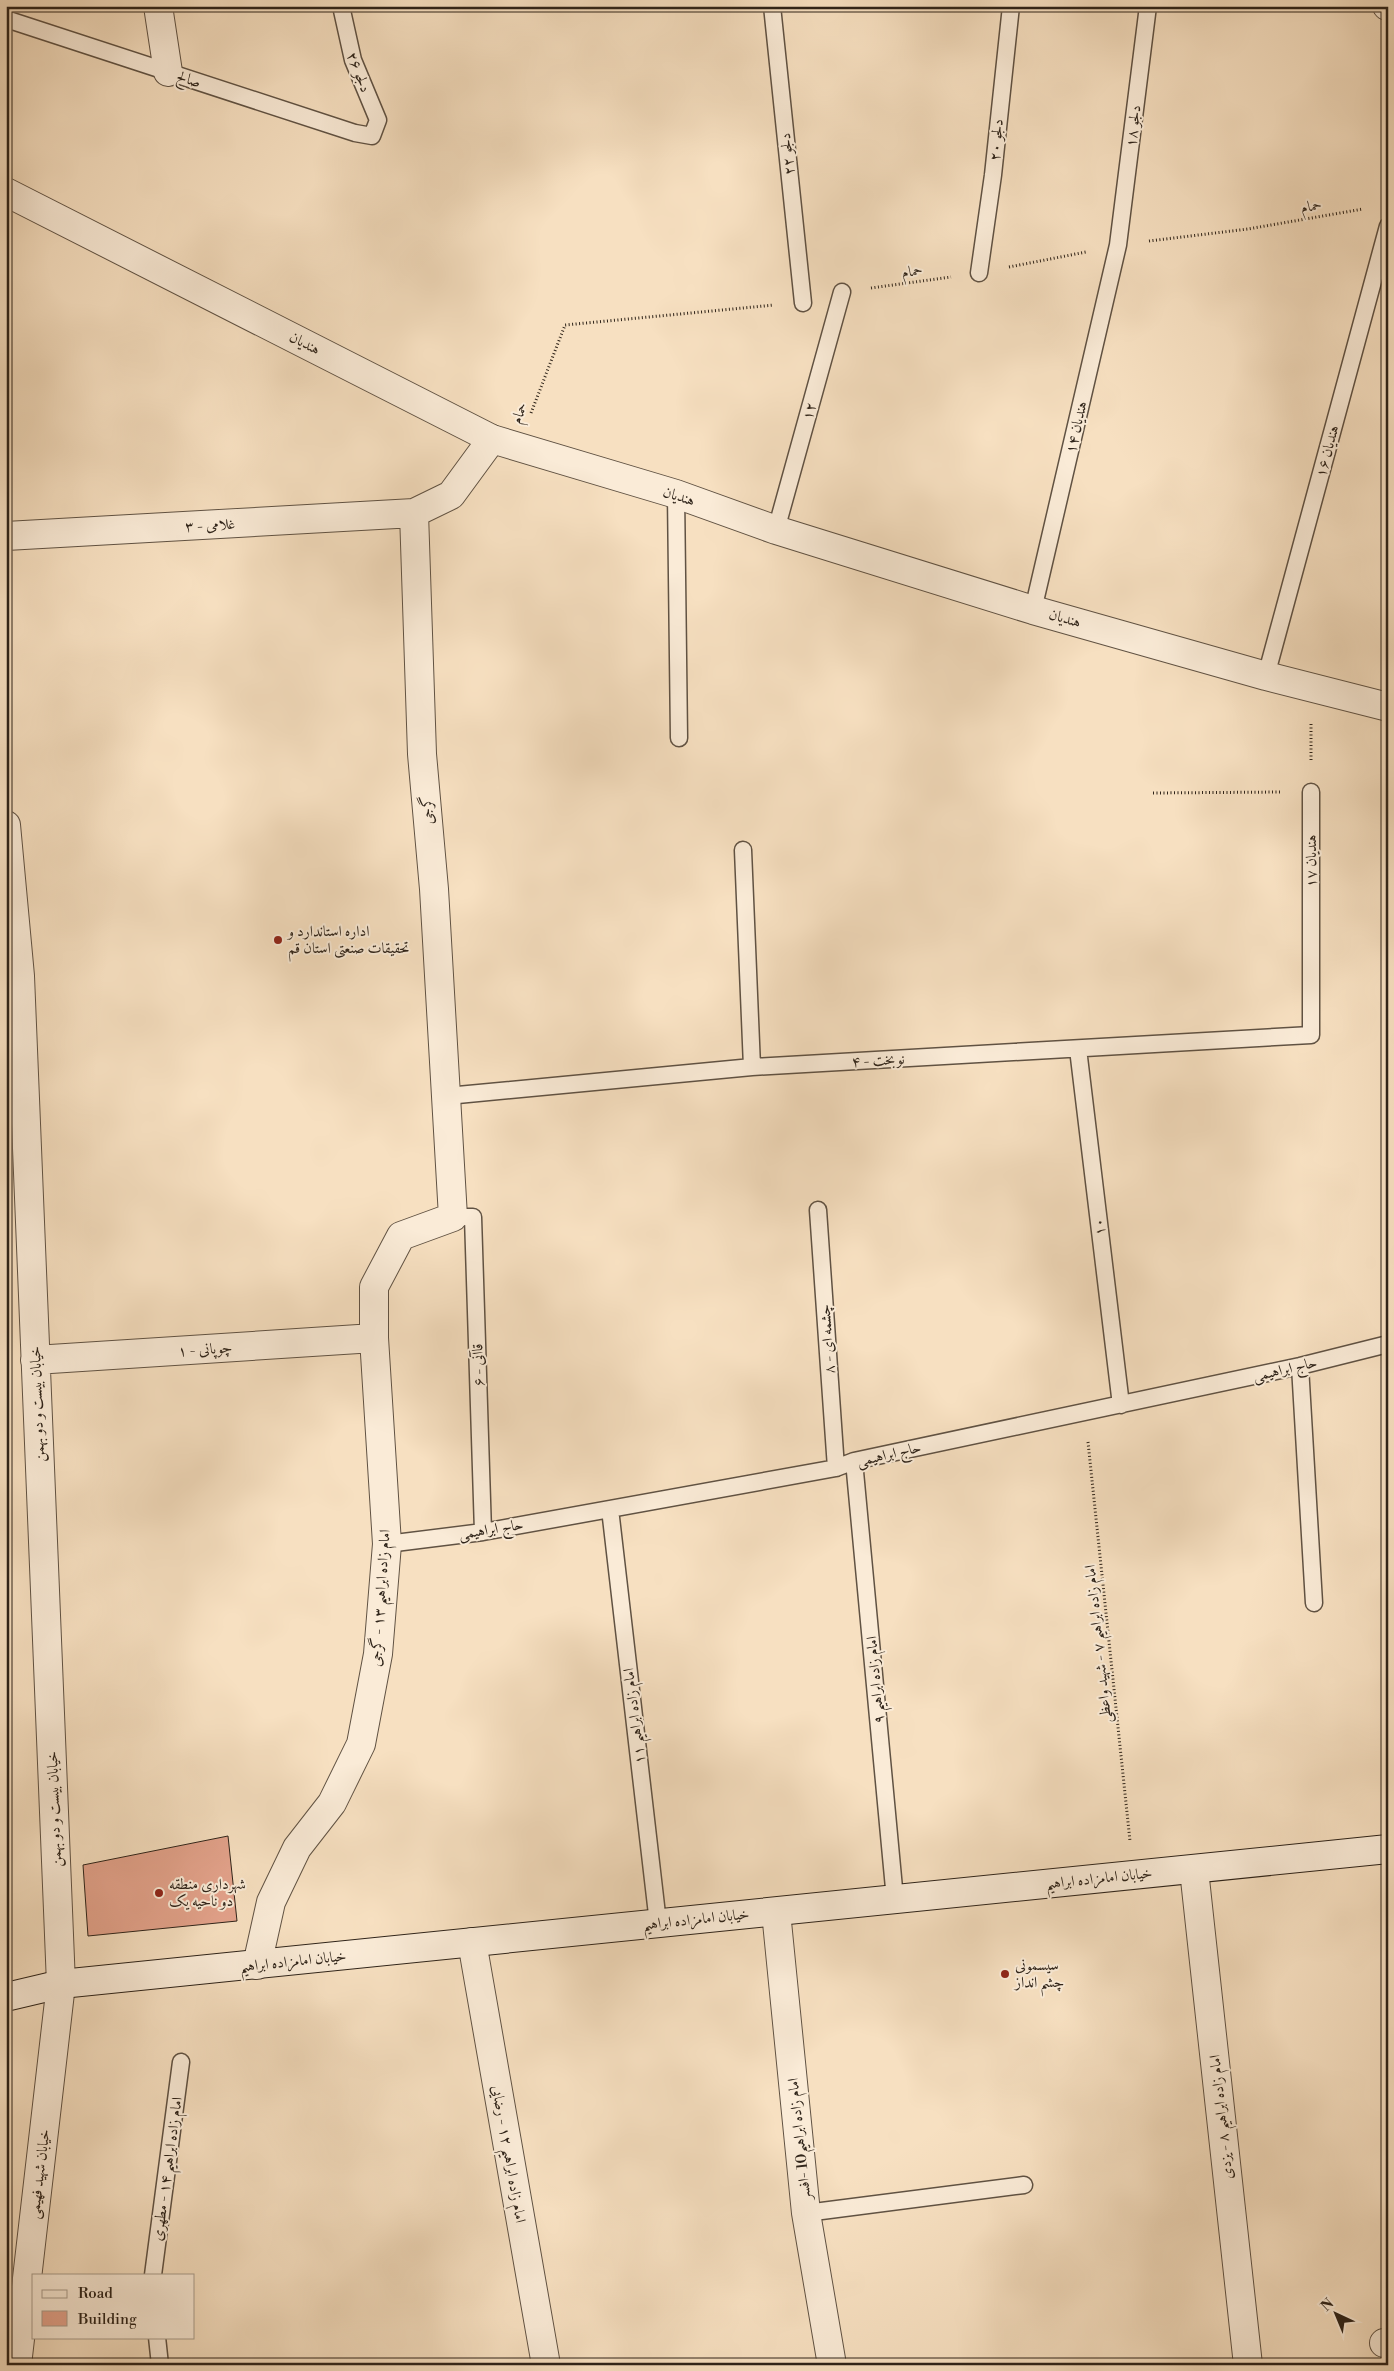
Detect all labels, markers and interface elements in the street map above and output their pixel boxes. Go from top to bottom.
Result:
street label: دلجو ۲۶ [342,49,375,95]
street label: صالح [173,67,203,96]
street label: دلجو ۱۸ [1122,104,1145,148]
street label: دلجو ۲۰ [985,118,1008,162]
street label: دلجو ۲۲ [776,132,799,176]
street label: حمام [1299,195,1324,221]
street label: حمام [900,261,924,285]
street label: هندیان [286,328,324,359]
street label: هندیان ۱۴ [1061,399,1092,455]
street label: حمام [507,400,535,428]
street label: ۱۲ [798,400,821,422]
street label: هندیان ۱۶ [1311,423,1344,479]
street label: هندیان [661,482,697,511]
street label: ۳ - غلامی [185,515,236,536]
street label: هندیان [1047,605,1083,632]
street label: گرجی [416,795,438,825]
street label: هندیان ۱۷ [1302,834,1321,888]
place label: اداره استاندارد و تحقیقات صنعتی استان قم [286,922,409,962]
marker: اداره استاندارد و تحقیقات صنعتی استان قم [272,934,284,946]
street label: ۴ - نوبخت [851,1050,905,1071]
street label: ۱۰ [1089,1217,1110,1237]
street label: ۸ - چشمه ای [816,1304,839,1374]
street label: ۱ - چوپانی [177,1338,233,1362]
street label: ۶ - قاآنی [468,1343,489,1387]
street label: خیابان بیست و دو بهمن [26,1346,49,1462]
street label: حاج ابراهیمی [1251,1353,1320,1389]
street label: حاج ابراهیمی [855,1438,924,1474]
street label: حاج ابراهیمی [457,1515,525,1547]
street label: امام زاده ابراهیم ۱۳ - گرجی [365,1529,400,1668]
street label: امام زاده ابراهیم ۷ - شهید واعظی [1081,1563,1121,1724]
street label: امام زاده ابراهيم ۹ [862,1635,894,1724]
street label: امام زاده ابراهیم ۱۱ [619,1666,655,1765]
street label: خیابان بیست و دو بهمن [43,1751,66,1867]
street label: خیابان امامزاده ابراهیم [1045,1863,1154,1899]
place label: شهرداری منطقه دو ناحیه یک [169,1875,246,1911]
marker: شهرداری منطقه دو ناحیه یک [153,1887,165,1899]
street label: خیابان امامزاده ابراهیم [642,1904,751,1940]
street label: خیابان امامزاده ابراهیم [239,1946,348,1982]
place label: سیسمونی چشم انداز [1013,1956,1064,1997]
marker: سیسمونی چشم انداز [999,1968,1011,1980]
street label: امام زاده ابراهیم ۸ - یزدی [1206,2053,1242,2180]
street label: امام زاده ابراهیم10 -افسر [784,2077,821,2203]
street label: امام زاده ابراهیم ۱۲ - رضایی [482,2084,530,2225]
street label: امام زاده ابراهیم ۱۴ - مطهری [148,2096,192,2243]
street label: خیابان شهید فهیمی [25,2128,55,2220]
legend [32,2274,195,2338]
text: Road [78,2284,113,2303]
north arrow [1312,2288,1362,2338]
text: N [1317,2295,1338,2316]
text: Building [77,2310,137,2329]

